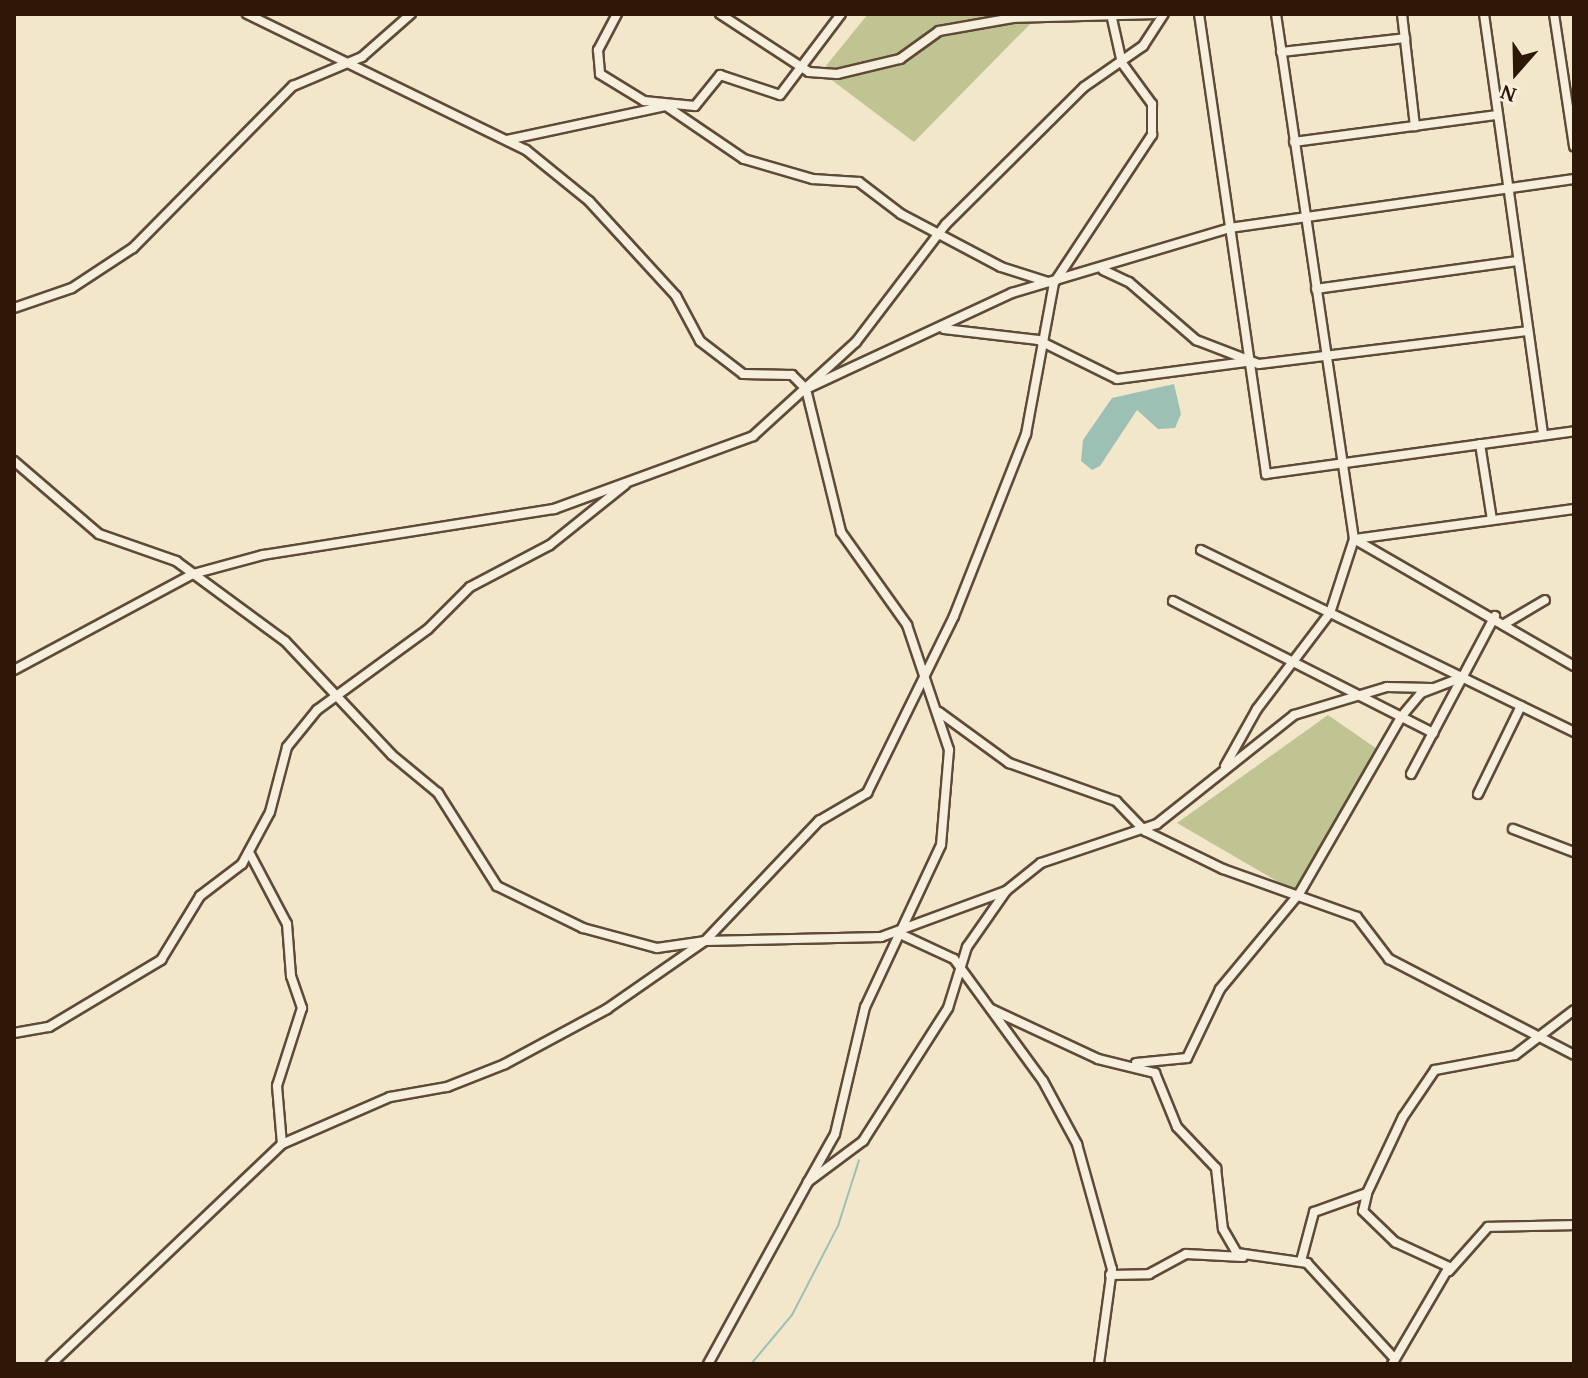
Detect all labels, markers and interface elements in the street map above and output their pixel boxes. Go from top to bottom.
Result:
north arrow [1476,32,1556,112]
text: N [1495,77,1520,112]

